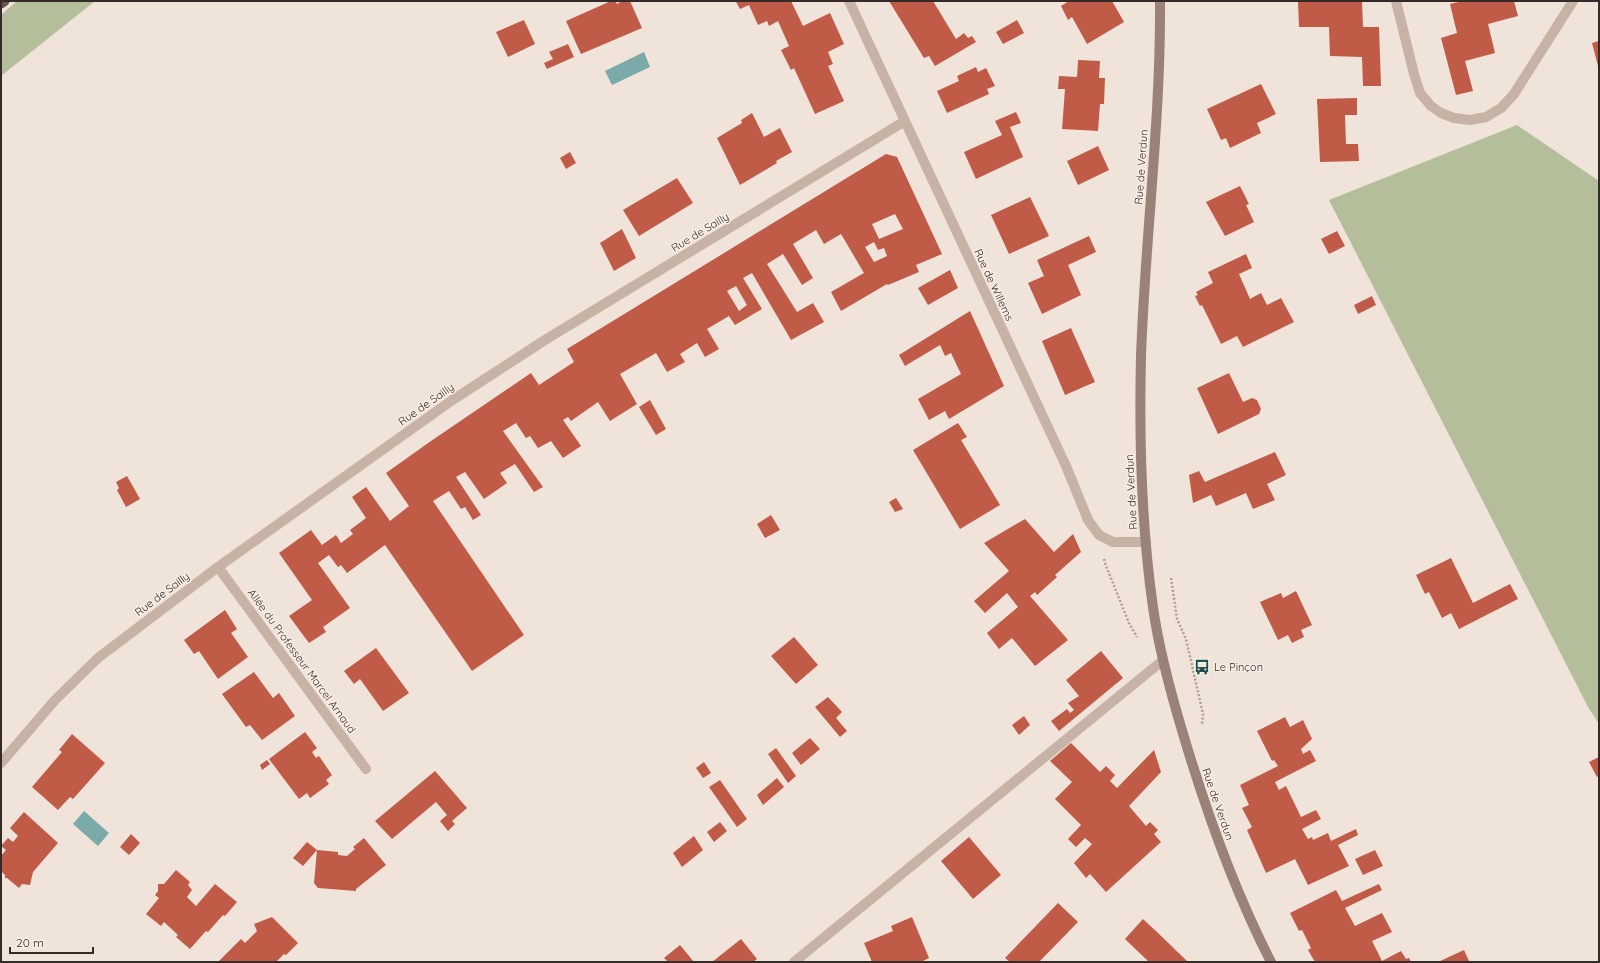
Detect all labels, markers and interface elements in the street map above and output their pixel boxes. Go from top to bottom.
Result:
street label: Rue de Verdun [1131,129,1151,205]
street label: Rue de Sailly [669,209,731,255]
street label: Rue de Willems [971,247,1017,323]
street label: Rue de Sailly [395,380,457,428]
street label: Rue de Verdun [1122,454,1140,530]
street label: Rue de Sailly [132,569,192,619]
street label: Allée du Professeur Marcel Arnaud [245,586,359,736]
bus stop icon: Le Pinçon [1193,658,1211,676]
place label: Le Pinçon [1214,660,1263,674]
street label: Rue de Verdun [1199,766,1237,842]
scale bar [10,929,93,955]
text: 20 m [16,935,44,950]

